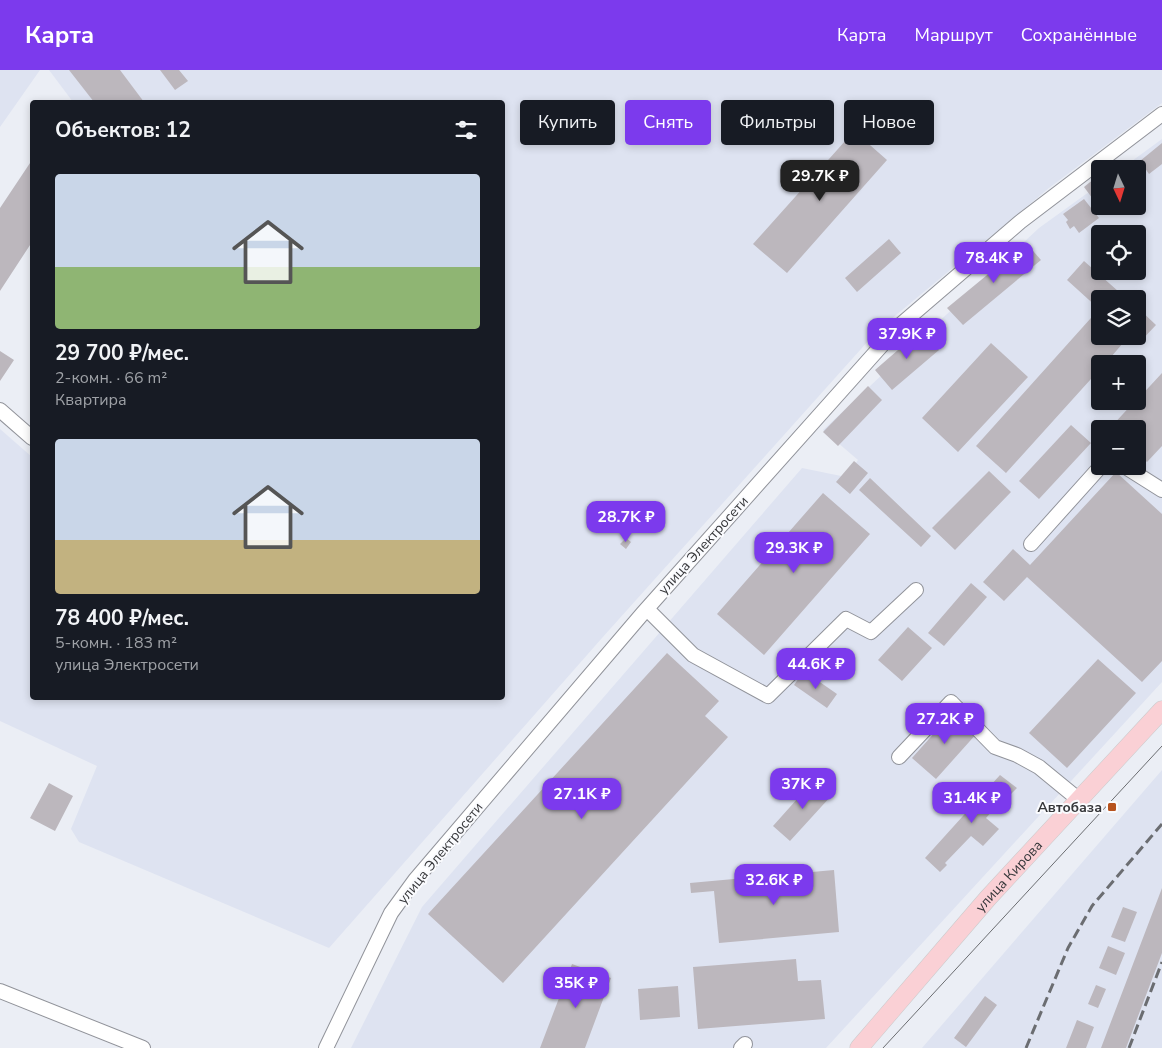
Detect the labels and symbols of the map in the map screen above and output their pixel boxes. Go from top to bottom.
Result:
pin: 29.7K ₽ [774,160,866,202]
north arrow [1091,160,1146,215]
pin: 78.4K ₽ [948,242,1040,284]
pin: 37.9K ₽ [861,318,953,360]
street label: улица Электросети [654,492,753,598]
pin: 28.7K ₽ [580,500,672,543]
pin: 29.3K ₽ [748,532,840,574]
pin: 44.6K ₽ [770,648,862,690]
pin: 27.2K ₽ [899,702,991,745]
pin: 37K ₽ [768,768,838,810]
pin: 27.1K ₽ [536,778,628,820]
pin: 31.4K ₽ [926,782,1018,824]
street label: улица Электросети [393,798,487,908]
place label: Автобаза [1037,798,1102,817]
marker: Автобаза [1106,801,1118,813]
street label: улица Кирова [971,836,1047,916]
pin: 32.6K ₽ [728,864,820,906]
pin: 35K ₽ [541,966,611,1009]

